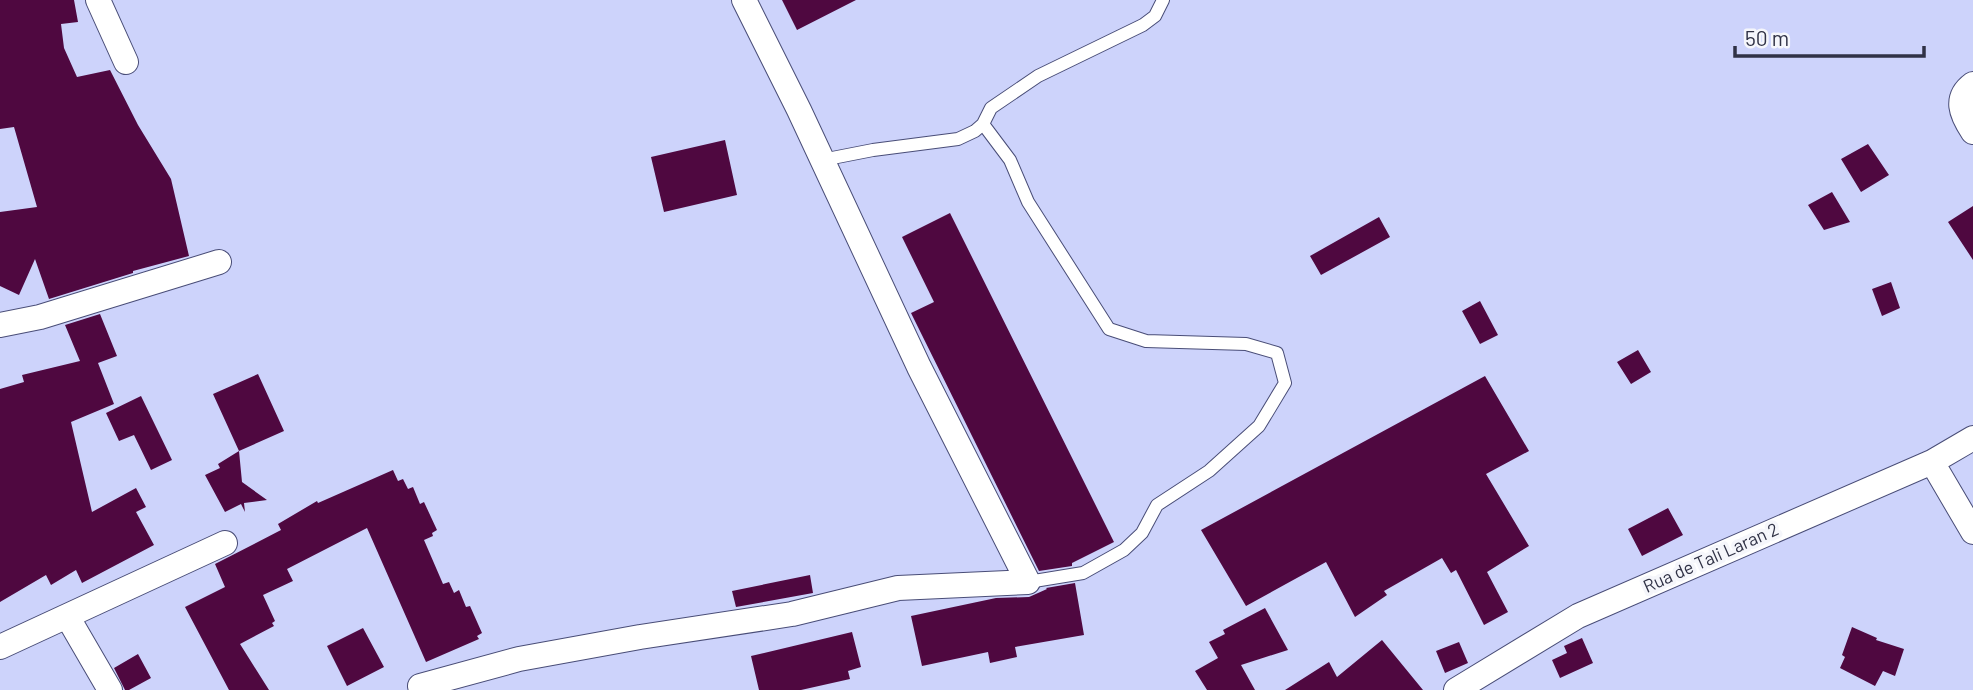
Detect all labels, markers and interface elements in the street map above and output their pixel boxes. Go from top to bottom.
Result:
scale bar [1735,14,1924,58]
text: 50 m [1745,25,1789,50]
street label: Rua de Tali Laran 2 [1639,517,1782,597]

